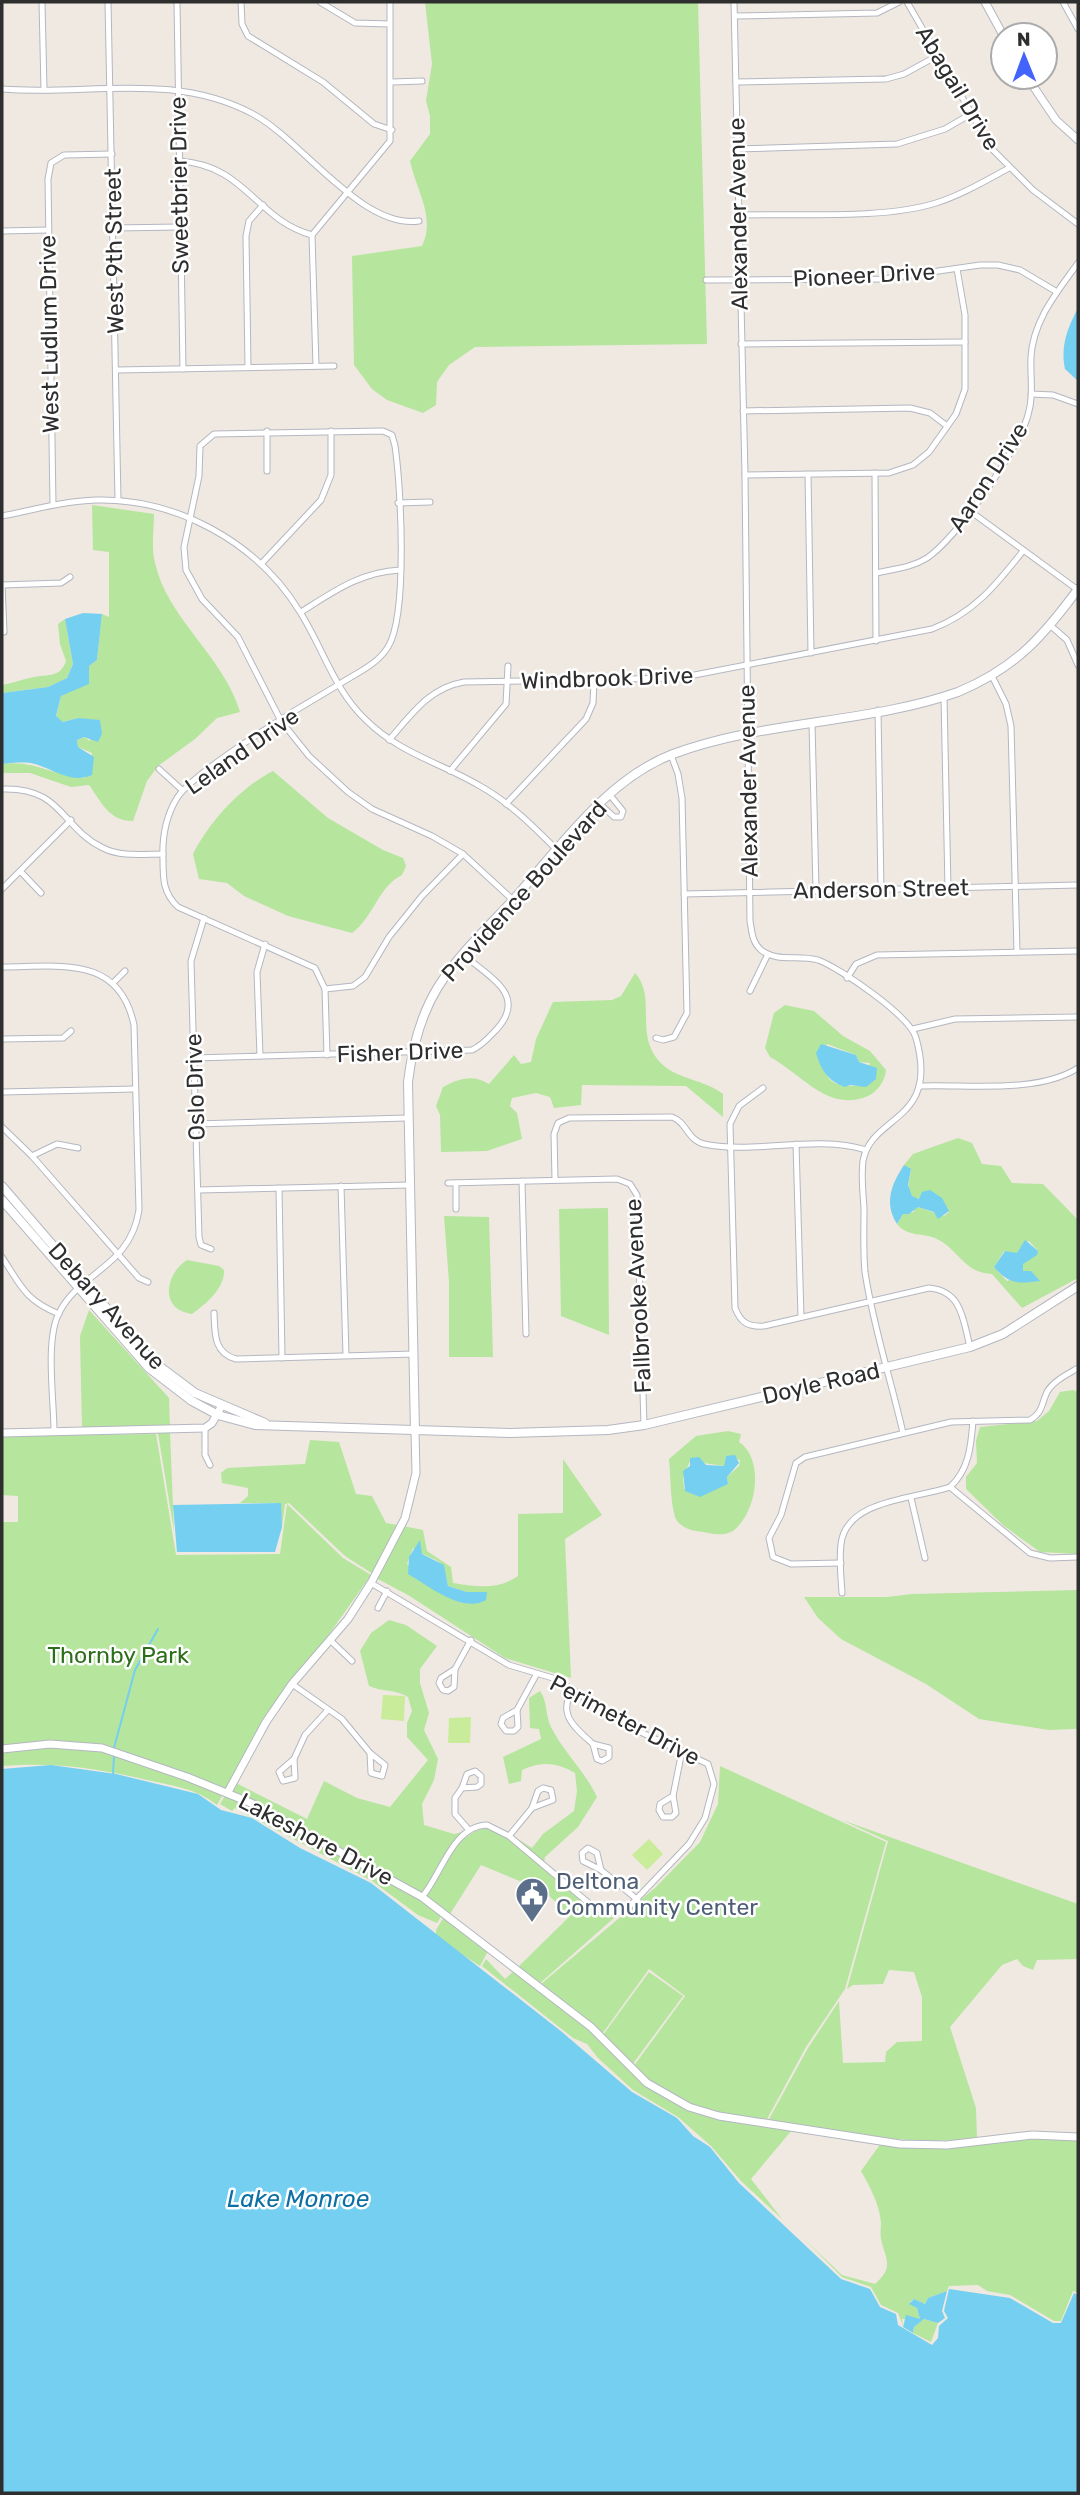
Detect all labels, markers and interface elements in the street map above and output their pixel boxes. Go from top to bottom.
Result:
street label: Abagail Drive [910,21,1006,155]
north arrow [989,21,1059,91]
text: N [1017,28,1031,51]
street label: Sweetbrier Drive [163,96,195,274]
street label: Alexander Avenue [722,117,754,311]
street label: West 9th Street [99,168,129,334]
street label: West Ludlum Drive [33,235,65,433]
street label: Pioneer Drive [792,257,936,293]
street label: Aaron Drive [942,417,1034,537]
street label: Windbrook Drive [520,661,694,695]
street label: Alexander Avenue [732,684,764,878]
street label: Leland Drive [180,702,304,800]
street label: Providence Boulevard [435,795,613,987]
street label: Anderson Street [793,873,969,905]
street label: Oslo Drive [179,1033,211,1141]
street label: Fisher Drive [336,1036,464,1068]
street label: Fallbrooke Avenue [619,1198,657,1394]
street label: Debary Avenue [43,1237,171,1375]
street label: Doyle Road [759,1356,883,1410]
park label: Thornby Park [47,1641,189,1669]
street label: Perimeter Drive [545,1669,705,1771]
street label: Lakeshore Drive [234,1786,398,1892]
place label: Deltona Community Center [556,1867,758,1921]
public building icon: Deltona Community Center [513,1875,551,1924]
water label: Lake Monroe [227,2185,369,2213]

